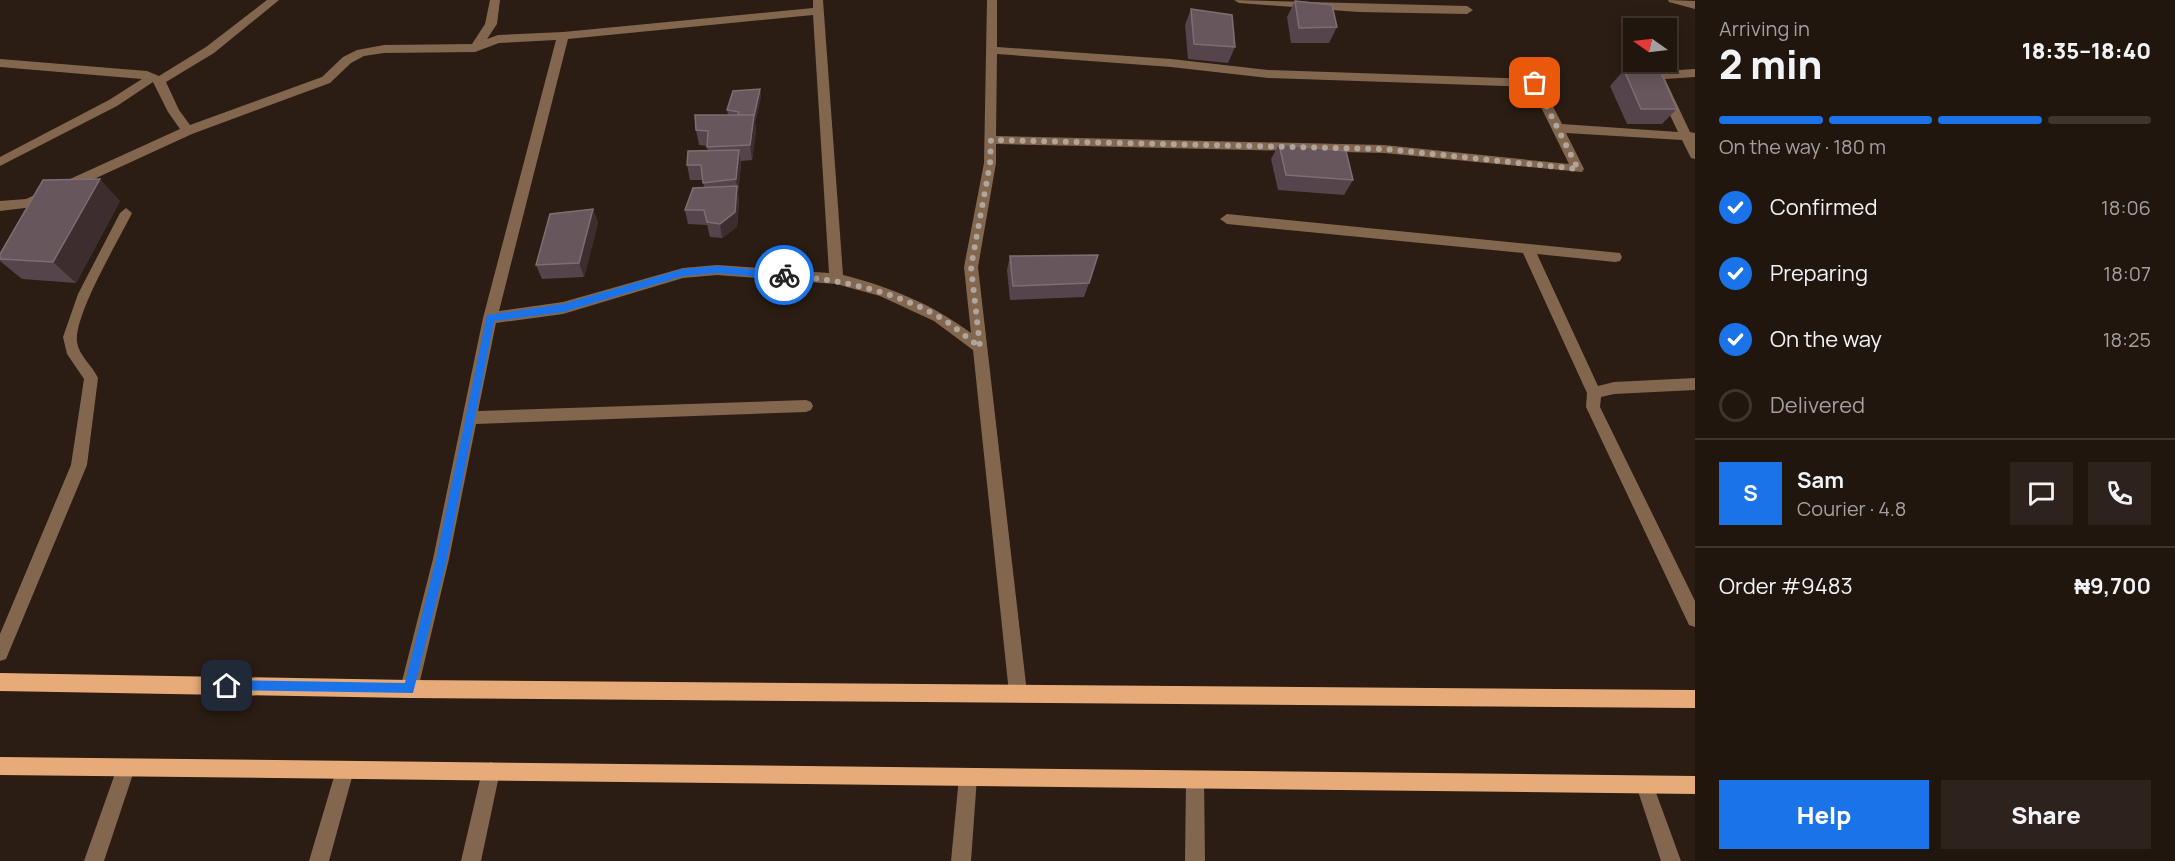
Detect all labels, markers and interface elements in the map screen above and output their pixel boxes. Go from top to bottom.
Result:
text: Arriving in [1719,15,1810,42]
north arrow [1623,18,1677,72]
map controls [1623,18,1677,72]
text: 18:35–18:40 [2022,36,2151,66]
text: 2 min [1719,37,1822,91]
pin [1509,57,1560,108]
icon: bag [1518,66,1551,99]
text: On the way · 180 m [1719,133,1886,160]
icon: check [1719,191,1752,224]
text: Confirmed [1770,192,1878,222]
text: 18:06 [2101,194,2151,221]
courier [754,245,814,305]
icon: check [1719,257,1752,290]
text: Preparing [1770,258,1868,288]
icon: bike [768,259,801,292]
text: 18:07 [2103,260,2151,287]
icon: check [1719,323,1752,356]
text: On the way [1770,324,1882,354]
text: 18:25 [2103,326,2151,353]
text: Delivered [1770,390,1865,420]
button: chat [2010,462,2073,525]
button: phone [2088,462,2151,525]
text: Sam [1797,465,1844,495]
text: S [1743,478,1758,508]
text: Courier · 4.8 [1797,495,1906,522]
text: Order #9483 [1719,571,1853,601]
text: ₦9,700 [2074,571,2151,601]
pin [201,660,252,711]
icon: home [210,669,243,702]
button: Help [1719,780,1929,849]
button: Share [1941,780,2151,849]

